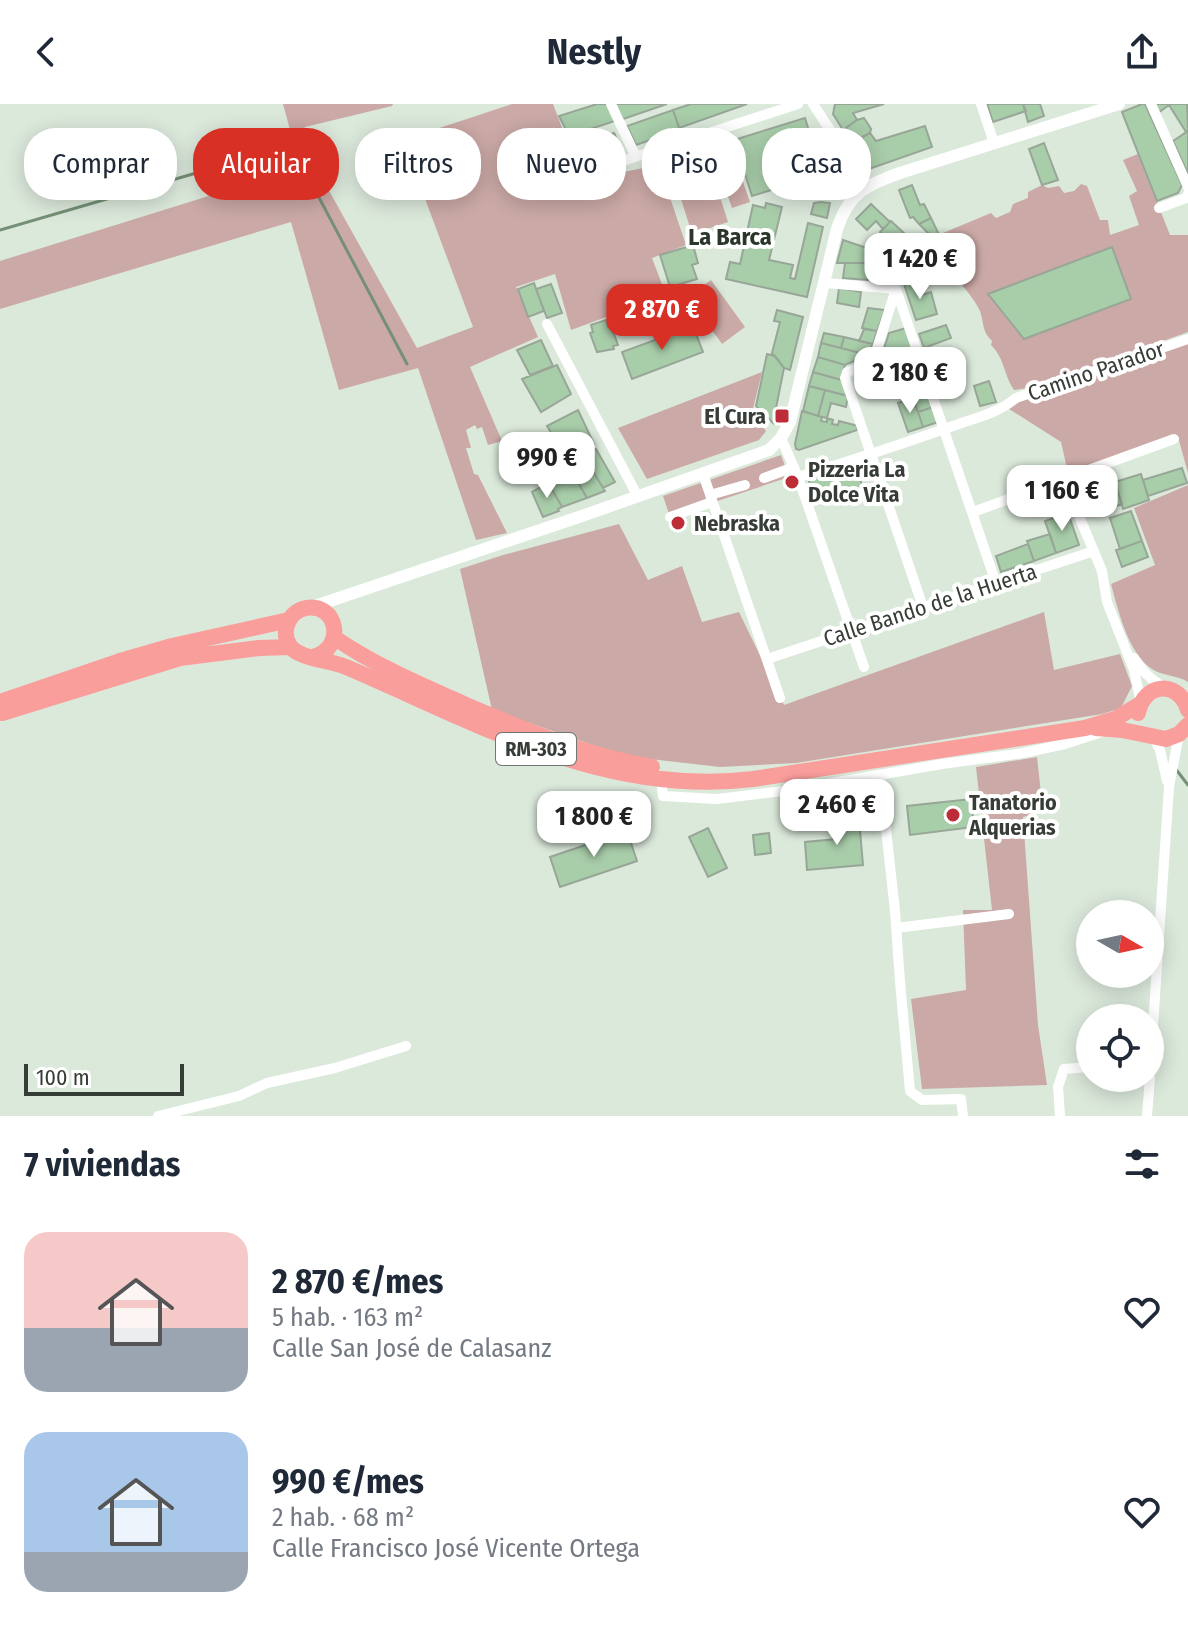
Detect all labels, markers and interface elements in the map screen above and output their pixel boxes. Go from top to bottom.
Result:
icon: back [24,30,68,74]
text: Nestly [547,30,641,74]
icon: share [1120,30,1164,74]
chip: Comprar [24,128,177,200]
chip: Alquilar [193,128,339,200]
chip: Filtros [355,128,481,200]
chip: Nuevo [497,128,626,200]
chip: Piso [642,128,746,200]
chip: Casa [762,128,871,200]
district label: La Barca [688,223,772,251]
pin: 1 420 € [846,233,994,301]
text: 1 420 € [882,243,958,274]
pin: 2 870 € [588,284,736,352]
text: 2 870 € [624,294,700,325]
street label: Camino Parador [1024,335,1168,407]
pin: 2 180 € [836,347,984,415]
text: 2 180 € [872,357,948,388]
place label: El Cura [704,403,766,430]
marker: El Cura [773,407,791,425]
pin: 990 € [491,432,603,500]
text: 990 € [517,442,577,473]
place label: Pizzeria La Dolce Vita [808,456,905,508]
pin: 1 160 € [988,465,1136,533]
marker: Pizzeria La Dolce Vita [783,473,801,491]
text: 1 160 € [1025,475,1099,506]
place label: Nebraska [694,510,780,537]
marker: Nebraska [669,514,687,532]
street label: Calle Bando de la Huerta [820,558,1040,652]
road number: RM-303 [496,733,576,765]
pin: 2 460 € [763,779,911,847]
text: 2 460 € [798,789,876,820]
place label: Tanatorio Alquerias [968,789,1057,841]
pin: 1 800 € [520,791,668,859]
text: 1 800 € [555,801,633,832]
marker: Tanatorio Alquerias [944,806,962,824]
north arrow [1076,900,1164,988]
map controls [1076,900,1164,1092]
button: locate [1076,1004,1164,1092]
scale bar [24,1060,184,1096]
text: 100 m [36,1064,90,1091]
icon: filters [1120,1142,1164,1186]
text: 7 viviendas [24,1144,180,1185]
text: 2 870 €/mes [272,1261,443,1302]
icon: home [88,1264,184,1360]
icon: heart [1120,1290,1164,1334]
text: 5 hab. · 163 m² [272,1302,423,1333]
text: Calle San José de Calasanz [272,1333,552,1364]
text: 990 €/mes [272,1461,424,1502]
icon: home [88,1464,184,1560]
icon: heart [1120,1490,1164,1534]
text: 2 hab. · 68 m² [272,1502,414,1533]
text: Calle Francisco José Vicente Ortega [272,1533,640,1564]

